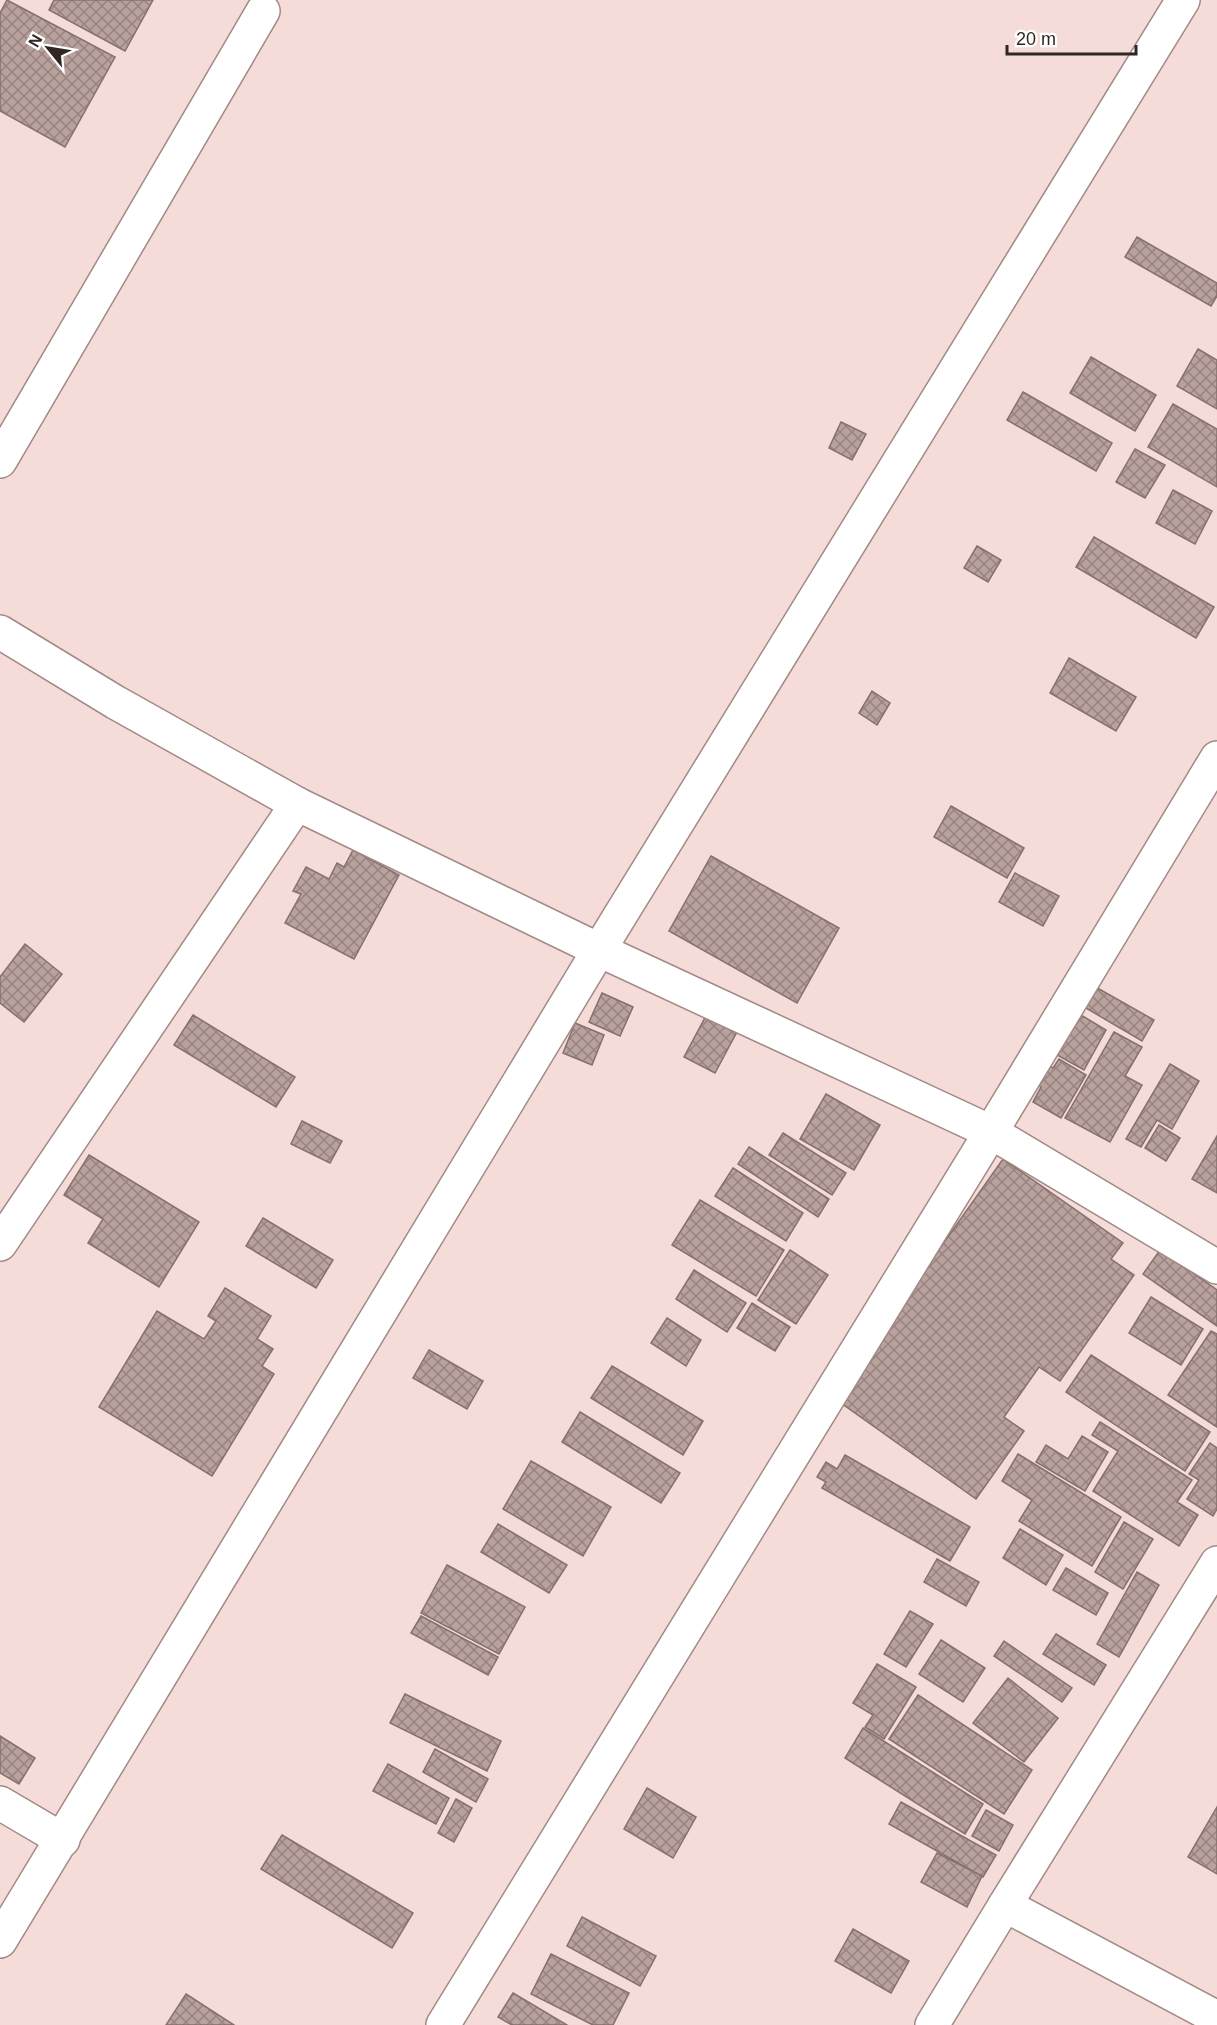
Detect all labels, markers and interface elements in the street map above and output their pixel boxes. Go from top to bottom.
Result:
north arrow [18,18,78,78]
scale bar [1007,18,1136,56]
text: 20 m [1016,29,1056,49]
text: N [25,31,46,50]

